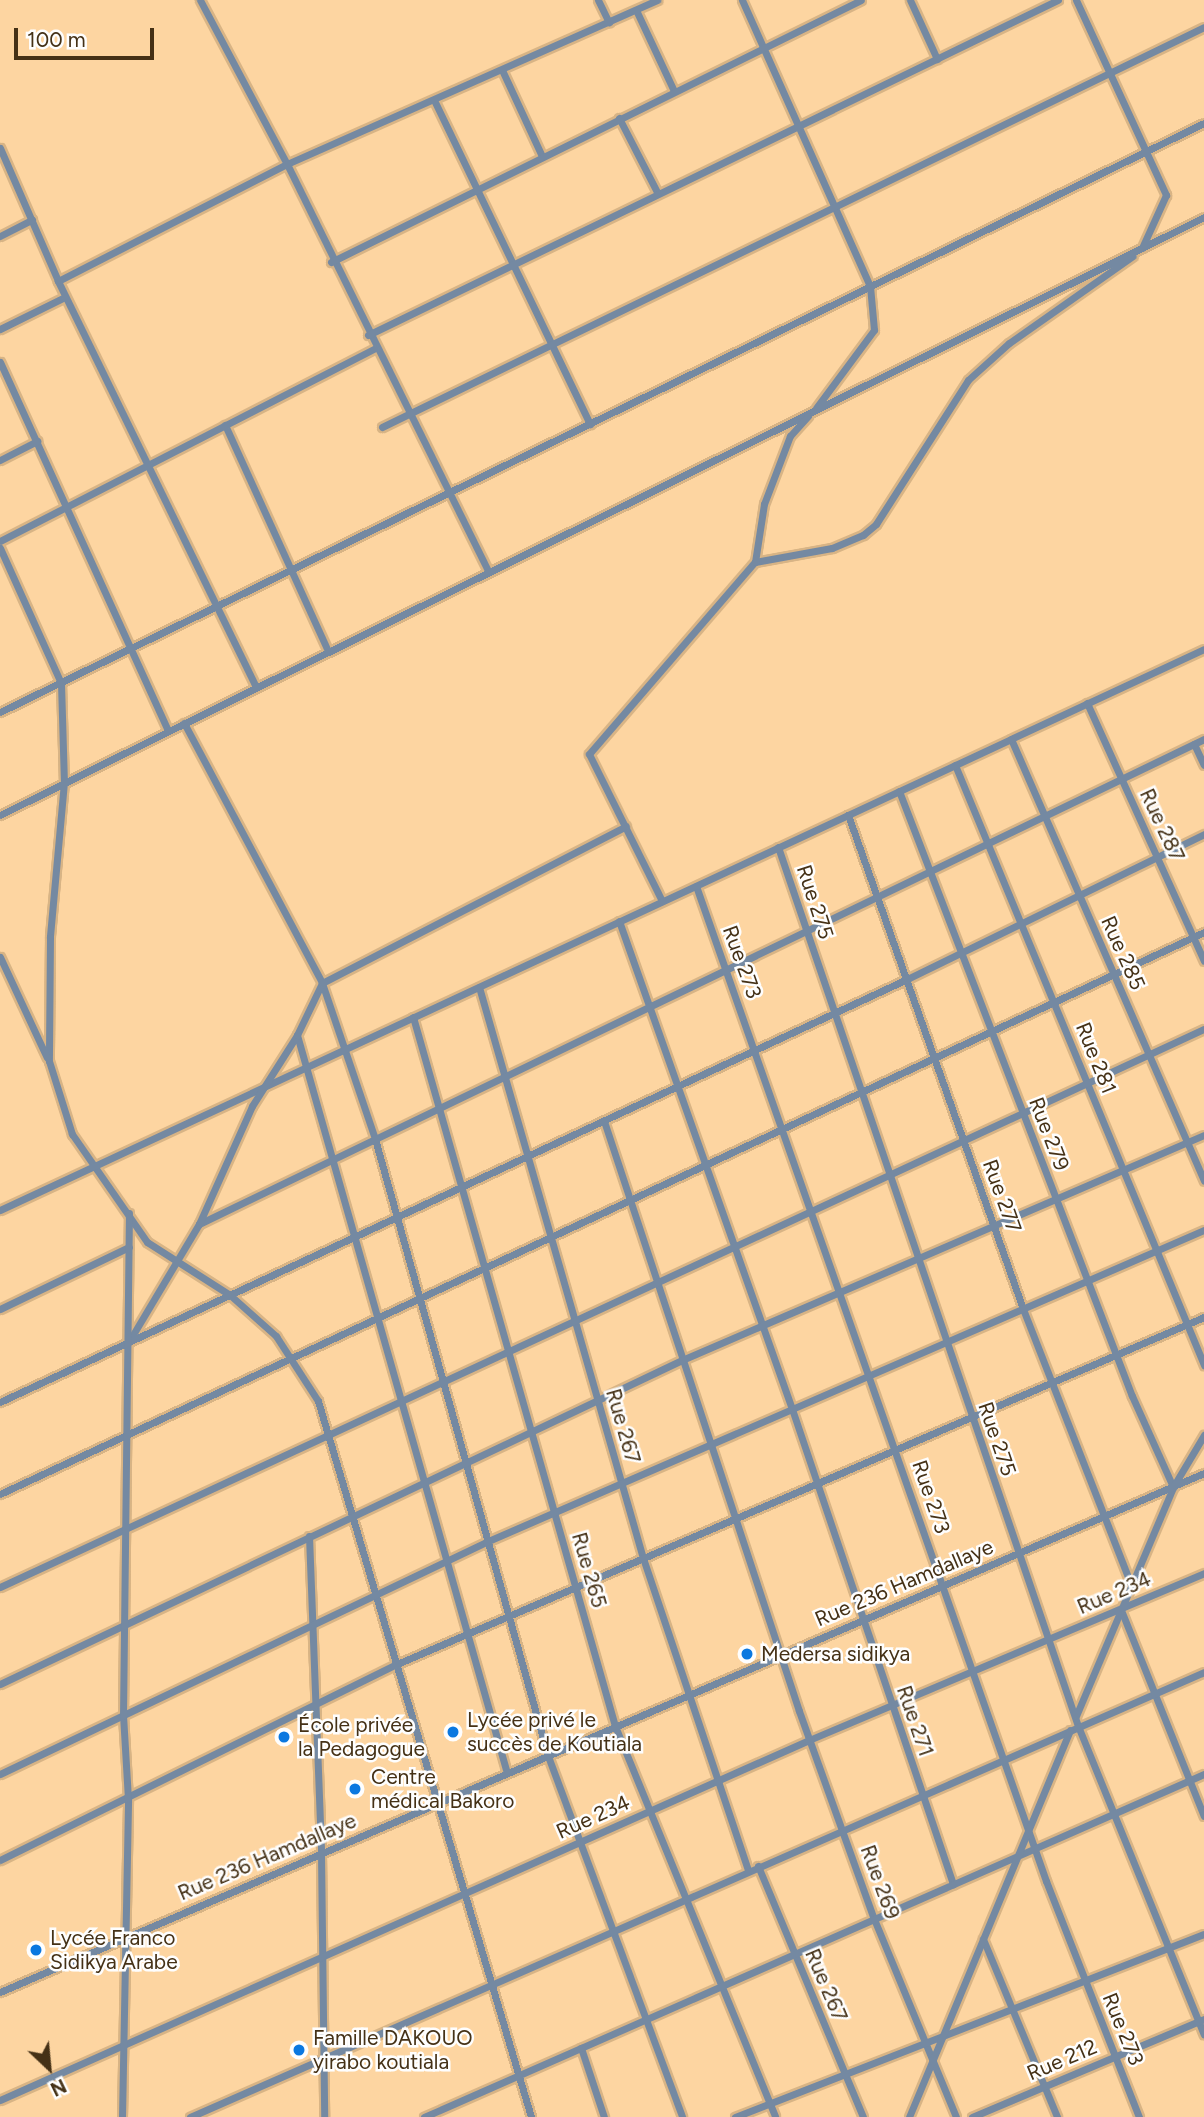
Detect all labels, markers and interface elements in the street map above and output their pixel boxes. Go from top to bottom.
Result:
scale bar [18,14,158,58]
text: 100 m [27,27,86,52]
street label: Rue 287 [1134,785,1190,865]
street label: Rue 275 [791,862,839,942]
street label: Rue 285 [1096,912,1150,994]
street label: Rue 273 [717,922,767,1002]
street label: Rue 281 [1070,1019,1122,1097]
street label: Rue 279 [1024,1094,1074,1174]
street label: Rue 277 [977,1156,1027,1236]
street label: Rue 267 [600,1386,646,1466]
street label: Rue 275 [973,1399,1021,1479]
street label: Rue 273 [907,1457,955,1537]
street label: Rue 265 [566,1529,612,1611]
street label: Rue 236 Hamdallaye [811,1534,997,1632]
street label: Rue 234 [1073,1566,1155,1620]
place label: Medersa sidikya [761,1641,910,1667]
marker: Medersa sidikya [739,1646,755,1662]
street label: Rue 271 [891,1682,939,1760]
place label: Lycée privé le succès de Koutiala [467,1707,642,1757]
place label: École privée la Pedagogue [298,1712,425,1762]
marker: Lycée privé le succès de Koutiala [445,1724,461,1740]
marker: École privée la Pedagogue [276,1729,292,1745]
place label: Centre médical Bakoro [371,1764,514,1814]
marker: Centre médical Bakoro [345,1779,365,1799]
street label: Rue 234 [552,1790,634,1844]
street label: Rue 236 Hamdallaye [174,1808,360,1906]
street label: Rue 269 [855,1841,905,1923]
place label: Lycée Franco Sidikya Arabe [50,1925,178,1975]
marker: Lycée Franco Sidikya Arabe [28,1942,44,1958]
street label: Rue 267 [799,1945,853,2025]
street label: Rue 273 [1097,1989,1149,2069]
place label: Famille DAKOUO yirabo koutiala [313,2025,473,2075]
north arrow [14,2033,84,2103]
street label: Rue 212 [1023,2034,1101,2086]
marker: Famille DAKOUO yirabo koutiala [291,2042,307,2058]
text: N [47,2074,70,2101]

